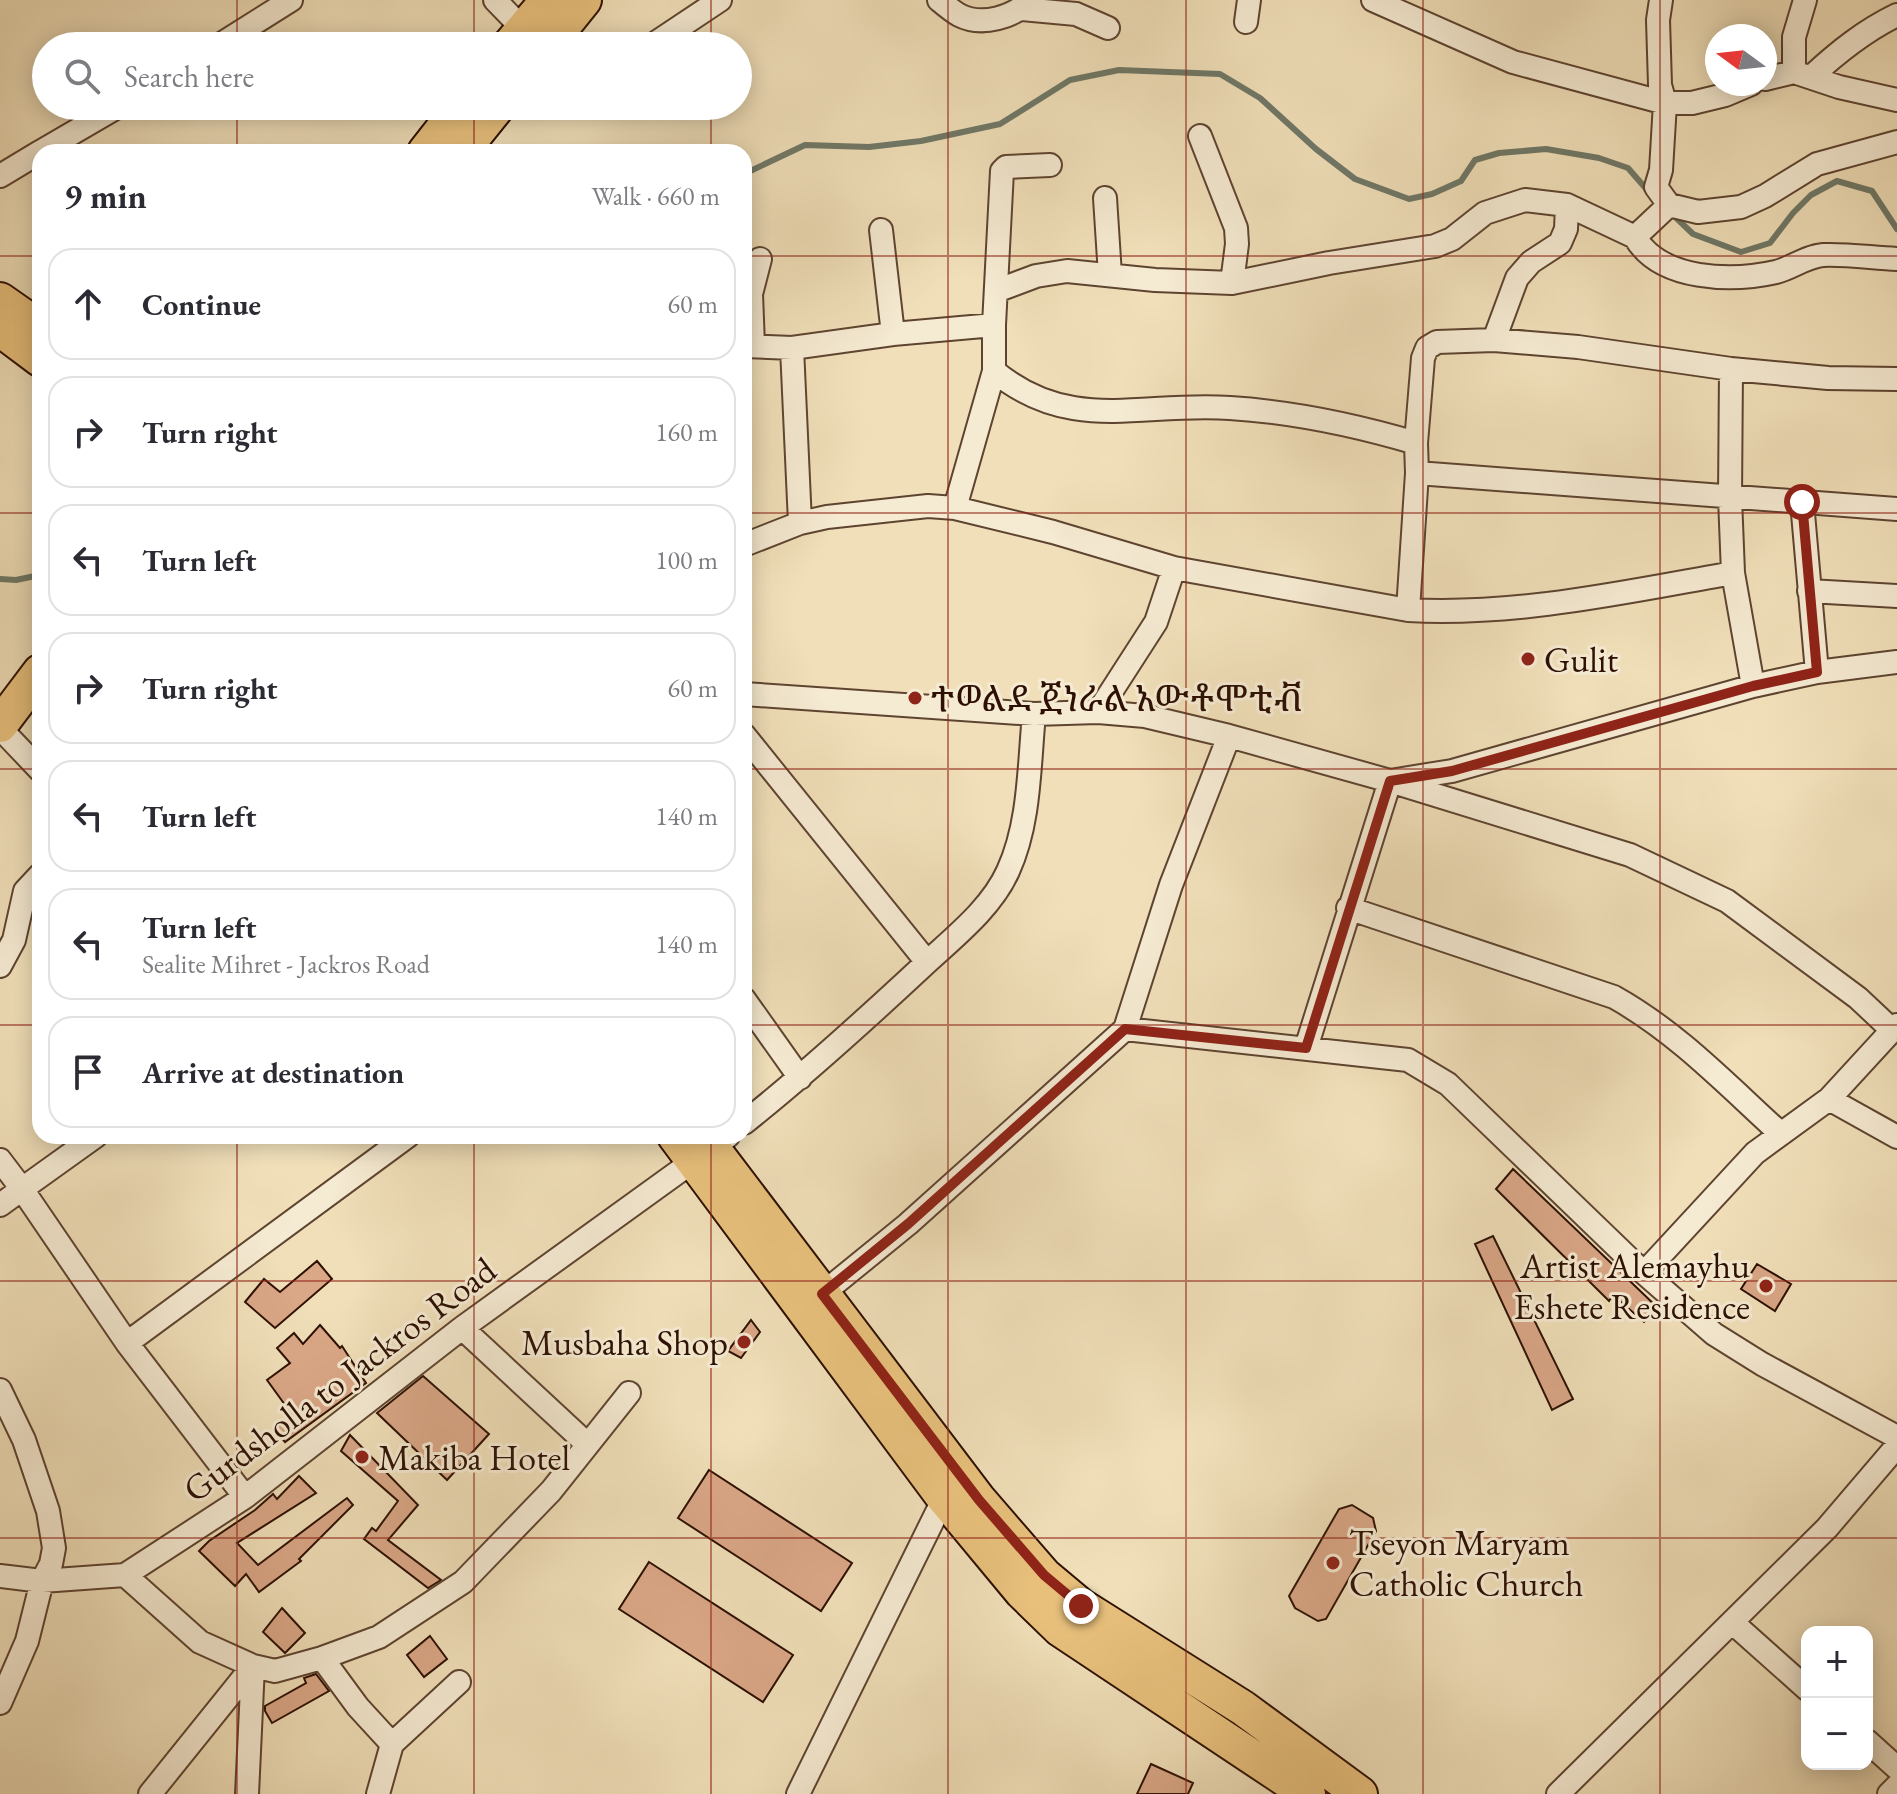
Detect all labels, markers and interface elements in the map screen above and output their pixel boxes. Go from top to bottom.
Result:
north arrow [1705,24,1777,96]
search box [32,32,752,120]
icon: search [60,54,104,98]
text: Search here [124,57,254,96]
text: 9 min [64,174,147,218]
text: Walk · 660 m [592,179,720,213]
icon: ahead [66,282,110,326]
text: Continue [142,285,261,324]
text: 60 m [668,287,718,321]
icon: right [66,410,110,454]
text: Turn right [142,413,278,452]
text: 160 m [655,415,718,449]
route start [1784,484,1820,520]
icon: left [66,538,110,582]
text: Turn left [142,541,256,580]
text: 100 m [655,543,718,577]
place label: Gulit [1544,636,1619,683]
marker: Gulit [1519,650,1537,668]
icon: right [66,666,110,710]
text: Turn right [142,669,278,708]
text: 60 m [668,671,718,705]
place label: ተወልደ ጀነራል አውቶሞቲቭ [931,675,1303,722]
marker: ተወልደ ጀነራል አውቶሞቲቭ [906,689,924,707]
icon: left [66,794,110,838]
text: Turn left [142,797,256,836]
text: 140 m [655,799,718,833]
text: Turn left [142,908,256,947]
icon: left [66,922,110,966]
text: 140 m [655,927,718,961]
text: Sealite Mihret - Jackros Road [142,947,430,981]
icon: arrive [66,1050,110,1094]
text: Arrive at destination [142,1053,404,1092]
place label: Artist Alemayhu Eshete Residence [1514,1242,1750,1330]
street label: Gurdsholla to Jackros Road [173,1246,506,1513]
marker: Artist Alemayhu Eshete Residence [1757,1277,1775,1295]
place label: Musbaha Shop [521,1319,728,1366]
marker: Musbaha Shop [735,1333,753,1351]
place label: Makiba Hotel [378,1434,570,1481]
marker: Makiba Hotel [353,1448,371,1466]
place label: Tseyon Maryam Catholic Church [1349,1519,1584,1607]
marker: Tseyon Maryam Catholic Church [1324,1554,1342,1572]
route end [1063,1588,1099,1624]
map controls [1801,1626,1873,1770]
button: + [1801,1626,1873,1698]
button: − [1801,1698,1873,1770]

